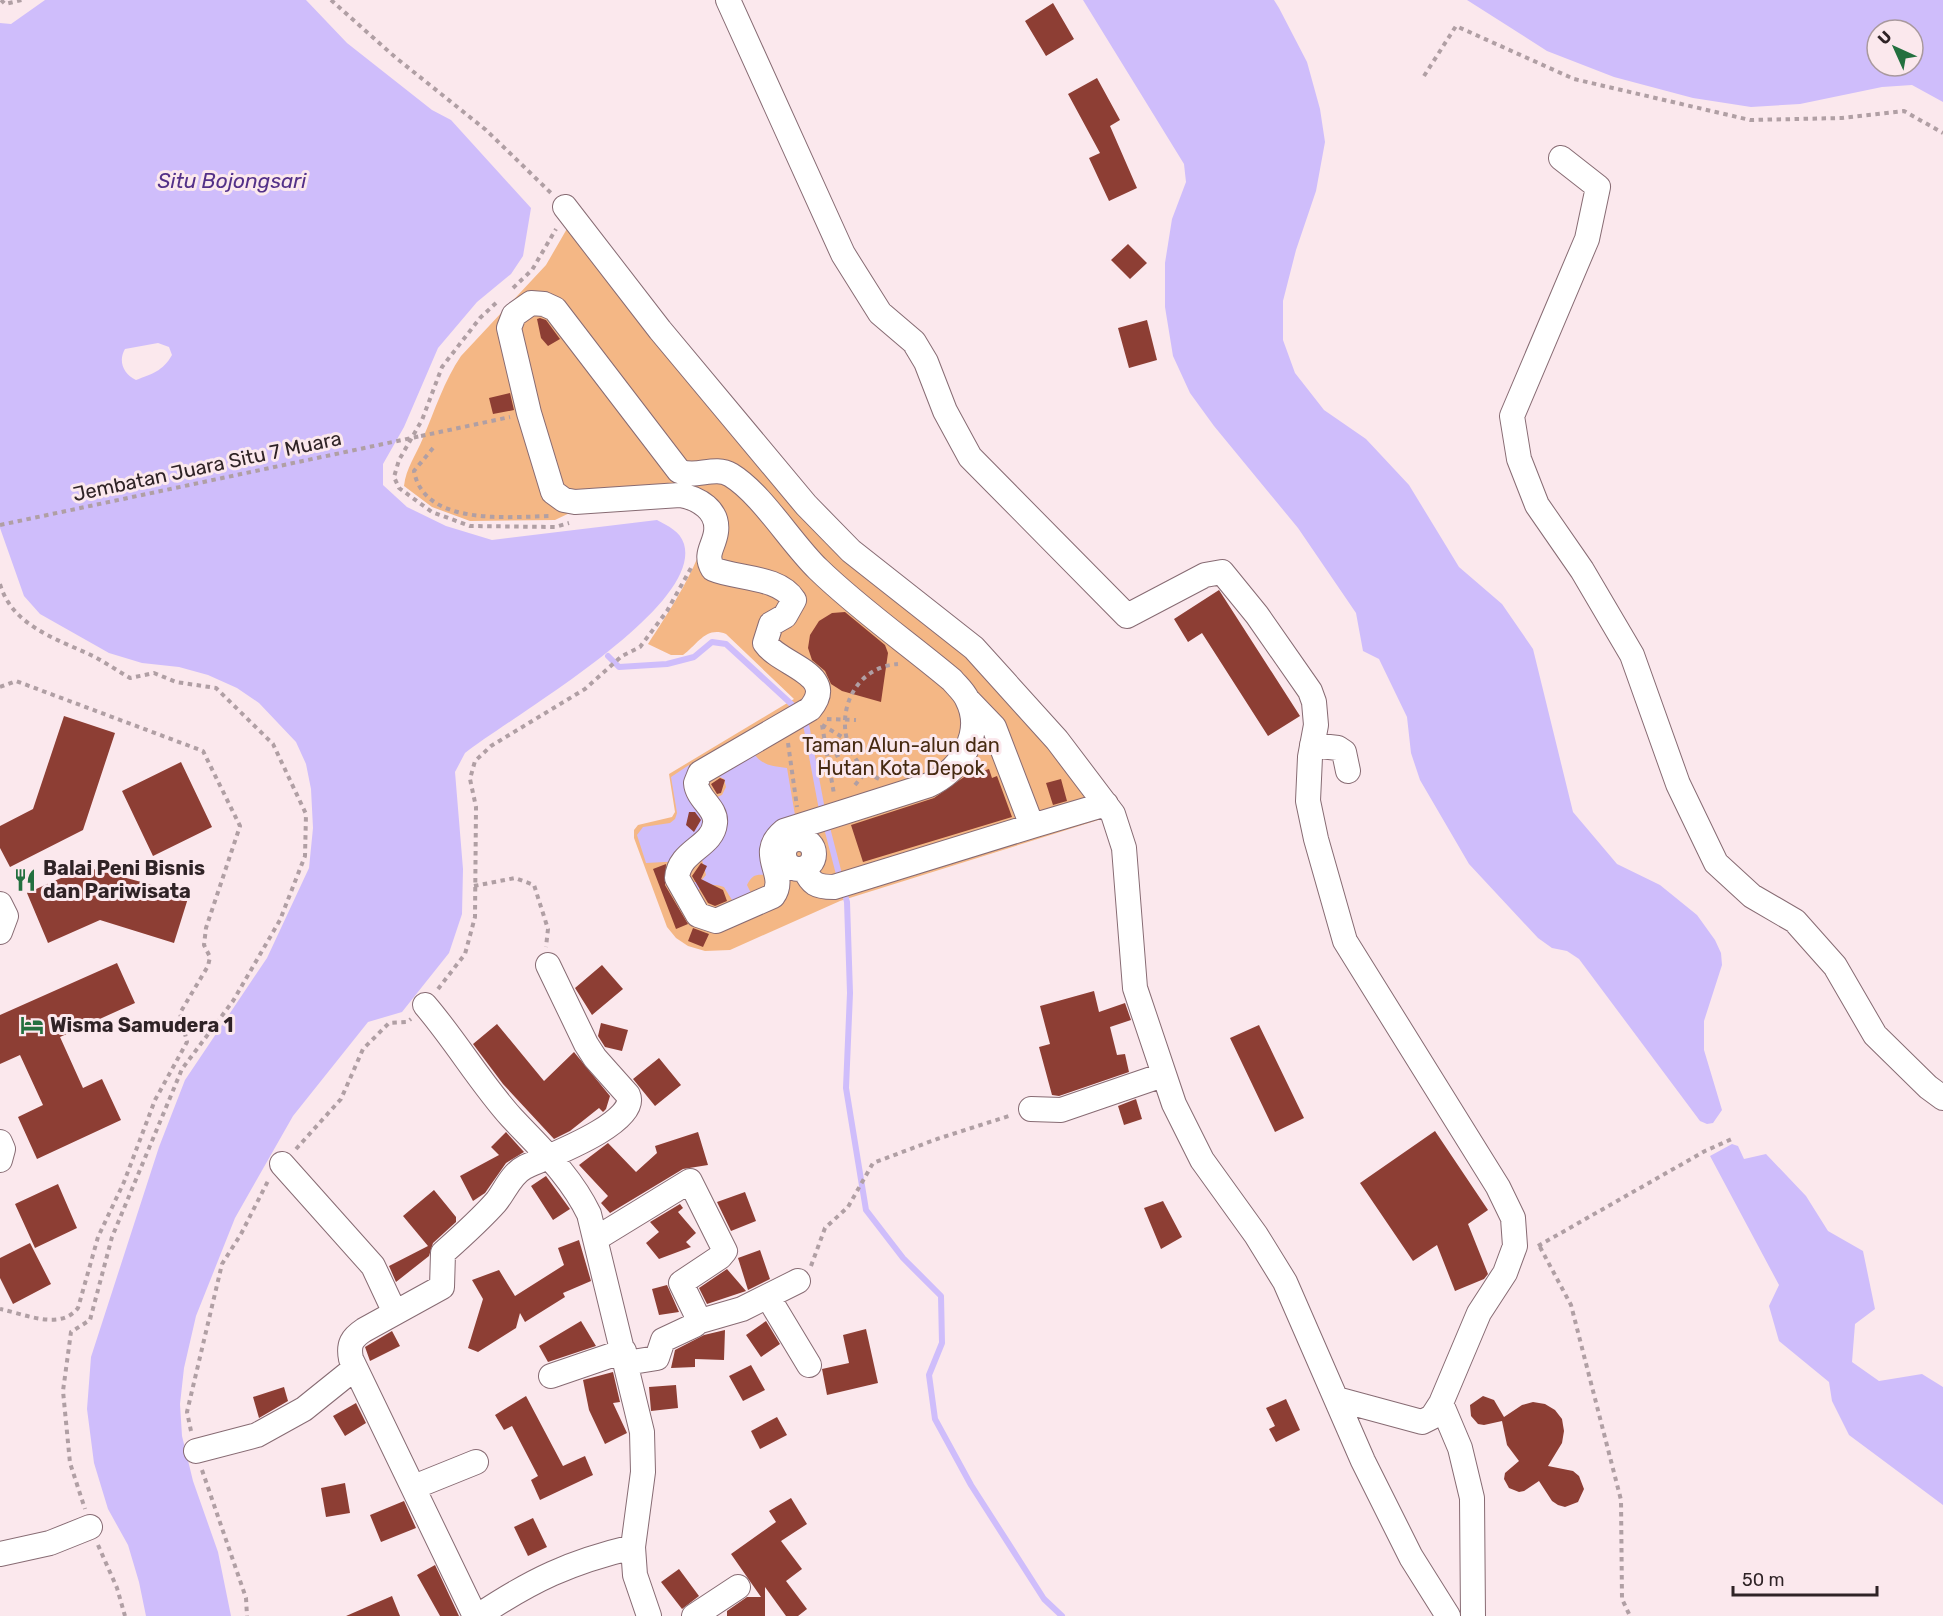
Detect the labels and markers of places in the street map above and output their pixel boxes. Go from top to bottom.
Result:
place label: Balai Peni Bisnis dan Pariwisata [43,856,205,903]
restaurant icon: Balai Peni Bisnis dan Pariwisata [12,867,38,893]
hotel icon: Wisma Samudera 1 [19,1012,45,1038]
place label: Wisma Samudera 1 [50,1013,233,1037]

